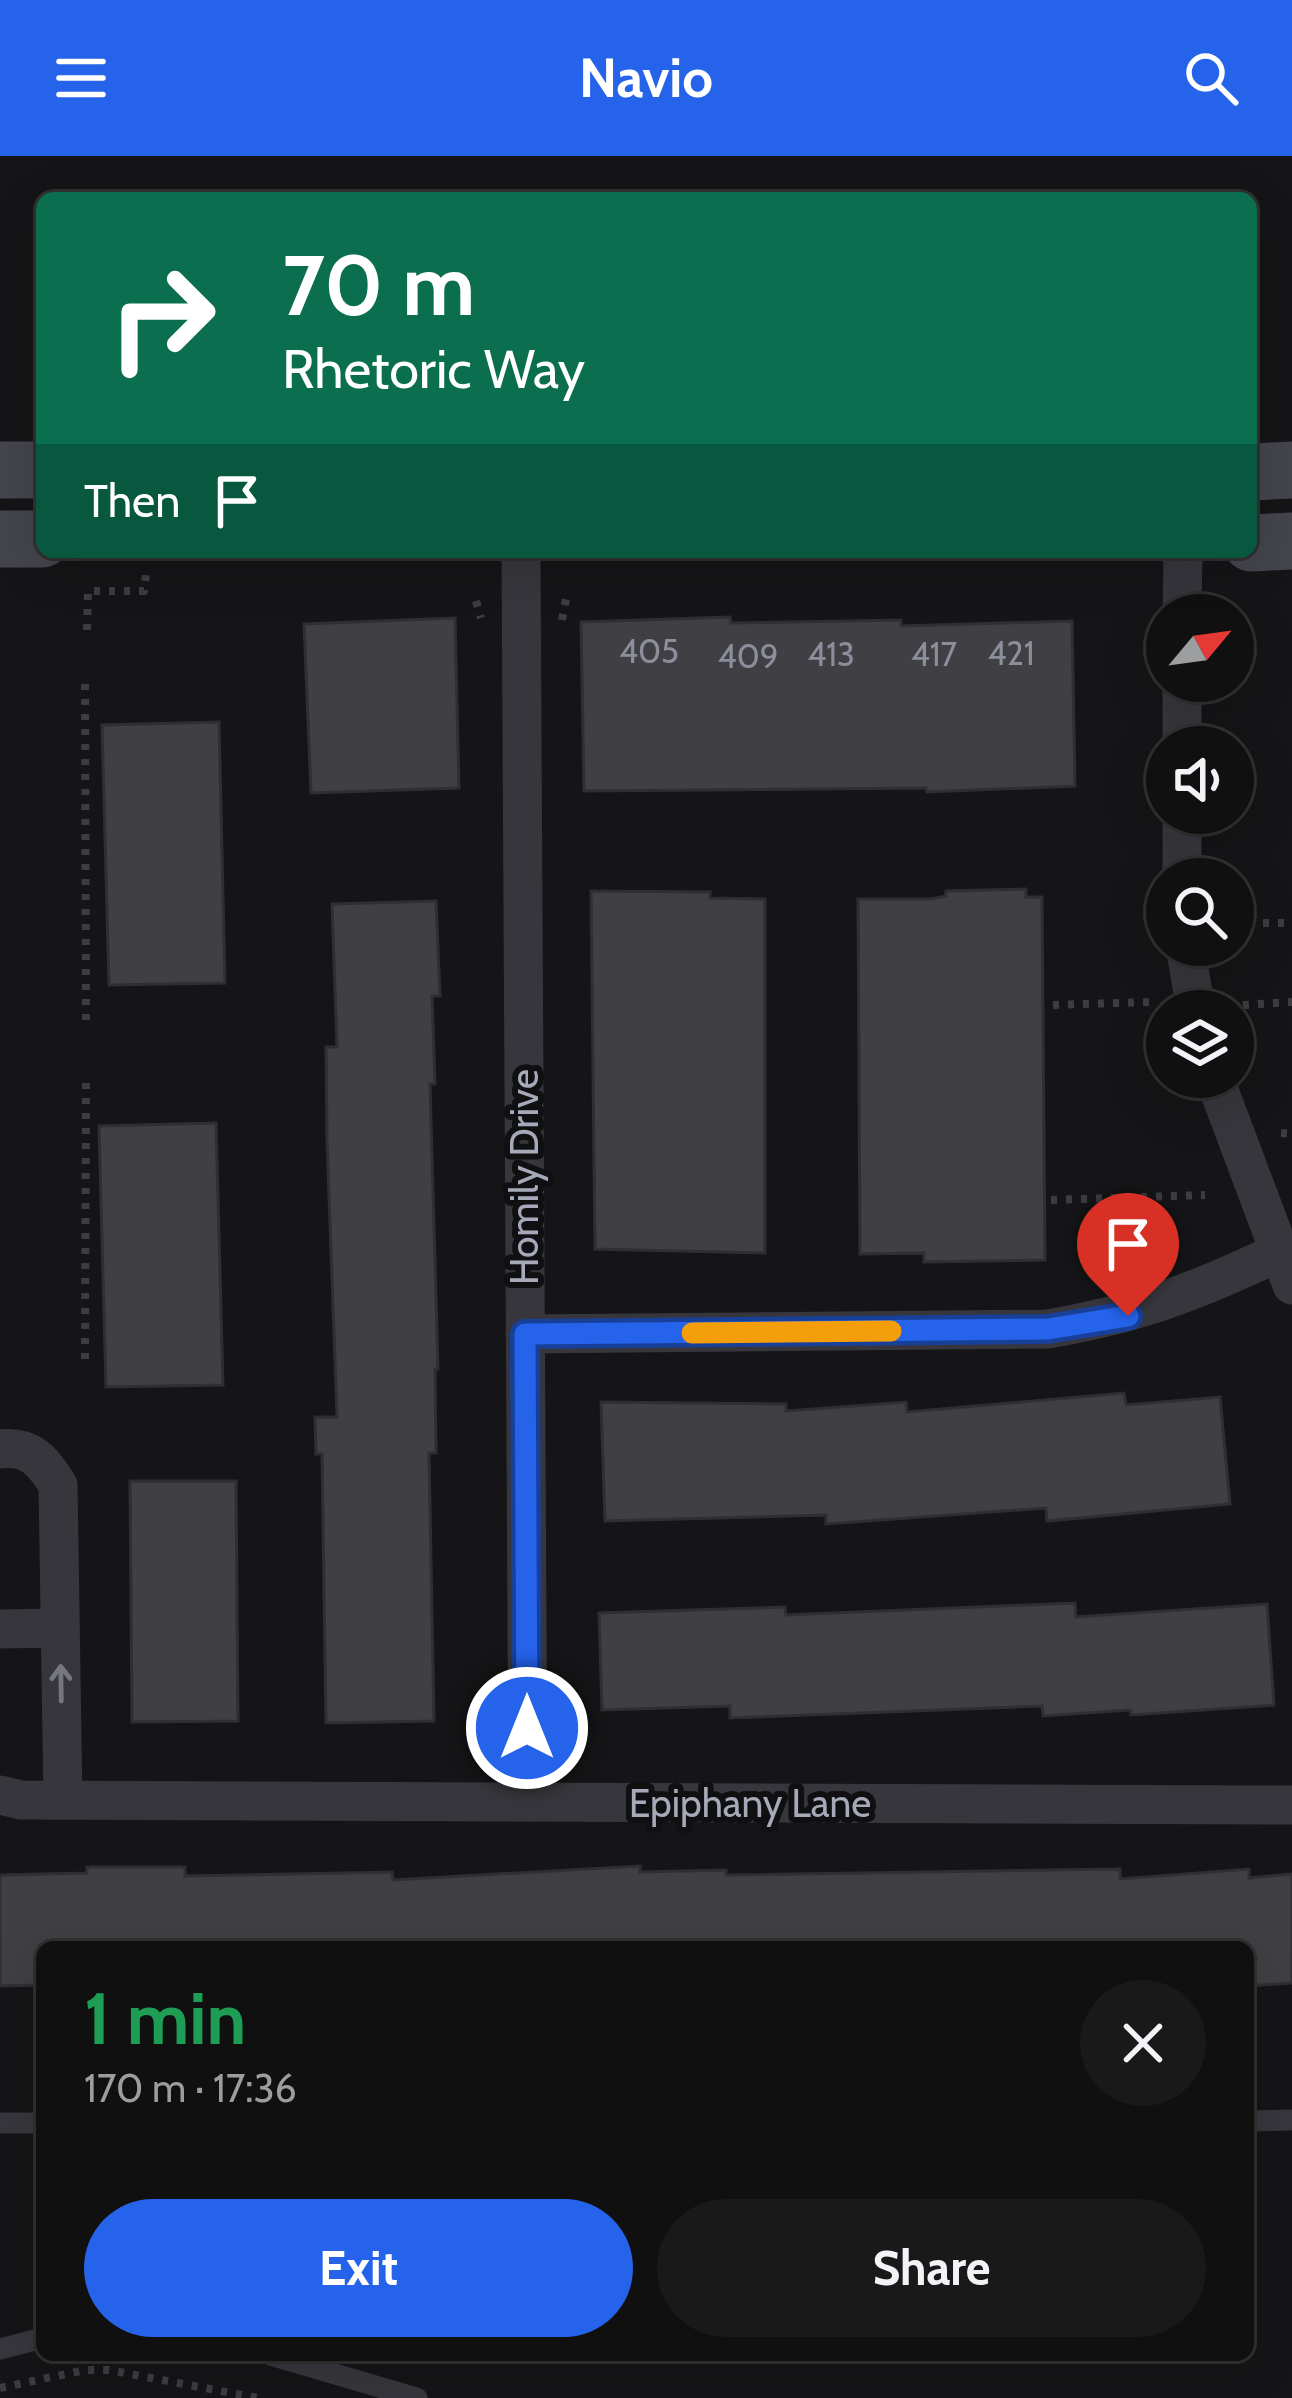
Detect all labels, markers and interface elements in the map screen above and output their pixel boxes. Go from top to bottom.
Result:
icon: menu [48,45,114,111]
text: Navio [579,45,713,111]
icon: search [1178,45,1244,111]
text: 70 m [282,234,475,336]
icon: right [84,240,240,396]
text: Rhetoric Way [282,336,585,402]
icon: arrive [204,468,270,534]
text: Then [84,474,180,528]
north arrow [1146,594,1254,702]
map controls [1146,594,1254,1098]
house number: 405 [619,631,679,671]
house number: 421 [987,633,1035,673]
house number: 413 [807,634,855,674]
house number: 417 [911,634,958,674]
house number: 409 [718,636,778,676]
button: sound [1146,726,1254,834]
button: search [1146,858,1254,966]
button: layers [1146,990,1254,1098]
street label: Homily Drive [500,1069,548,1285]
pin [1077,1193,1179,1316]
icon: arrive [1095,1211,1161,1277]
one-way arrow [50,1664,73,1703]
position arrow [464,1665,590,1791]
street label: Epiphany Lane [629,1779,871,1827]
text: 1 min [84,1975,246,2062]
button: close [1080,1980,1206,2106]
text: 170 m · 17:36 [84,2064,297,2112]
button: Exit [84,2199,633,2337]
button: Share [657,2199,1206,2337]

